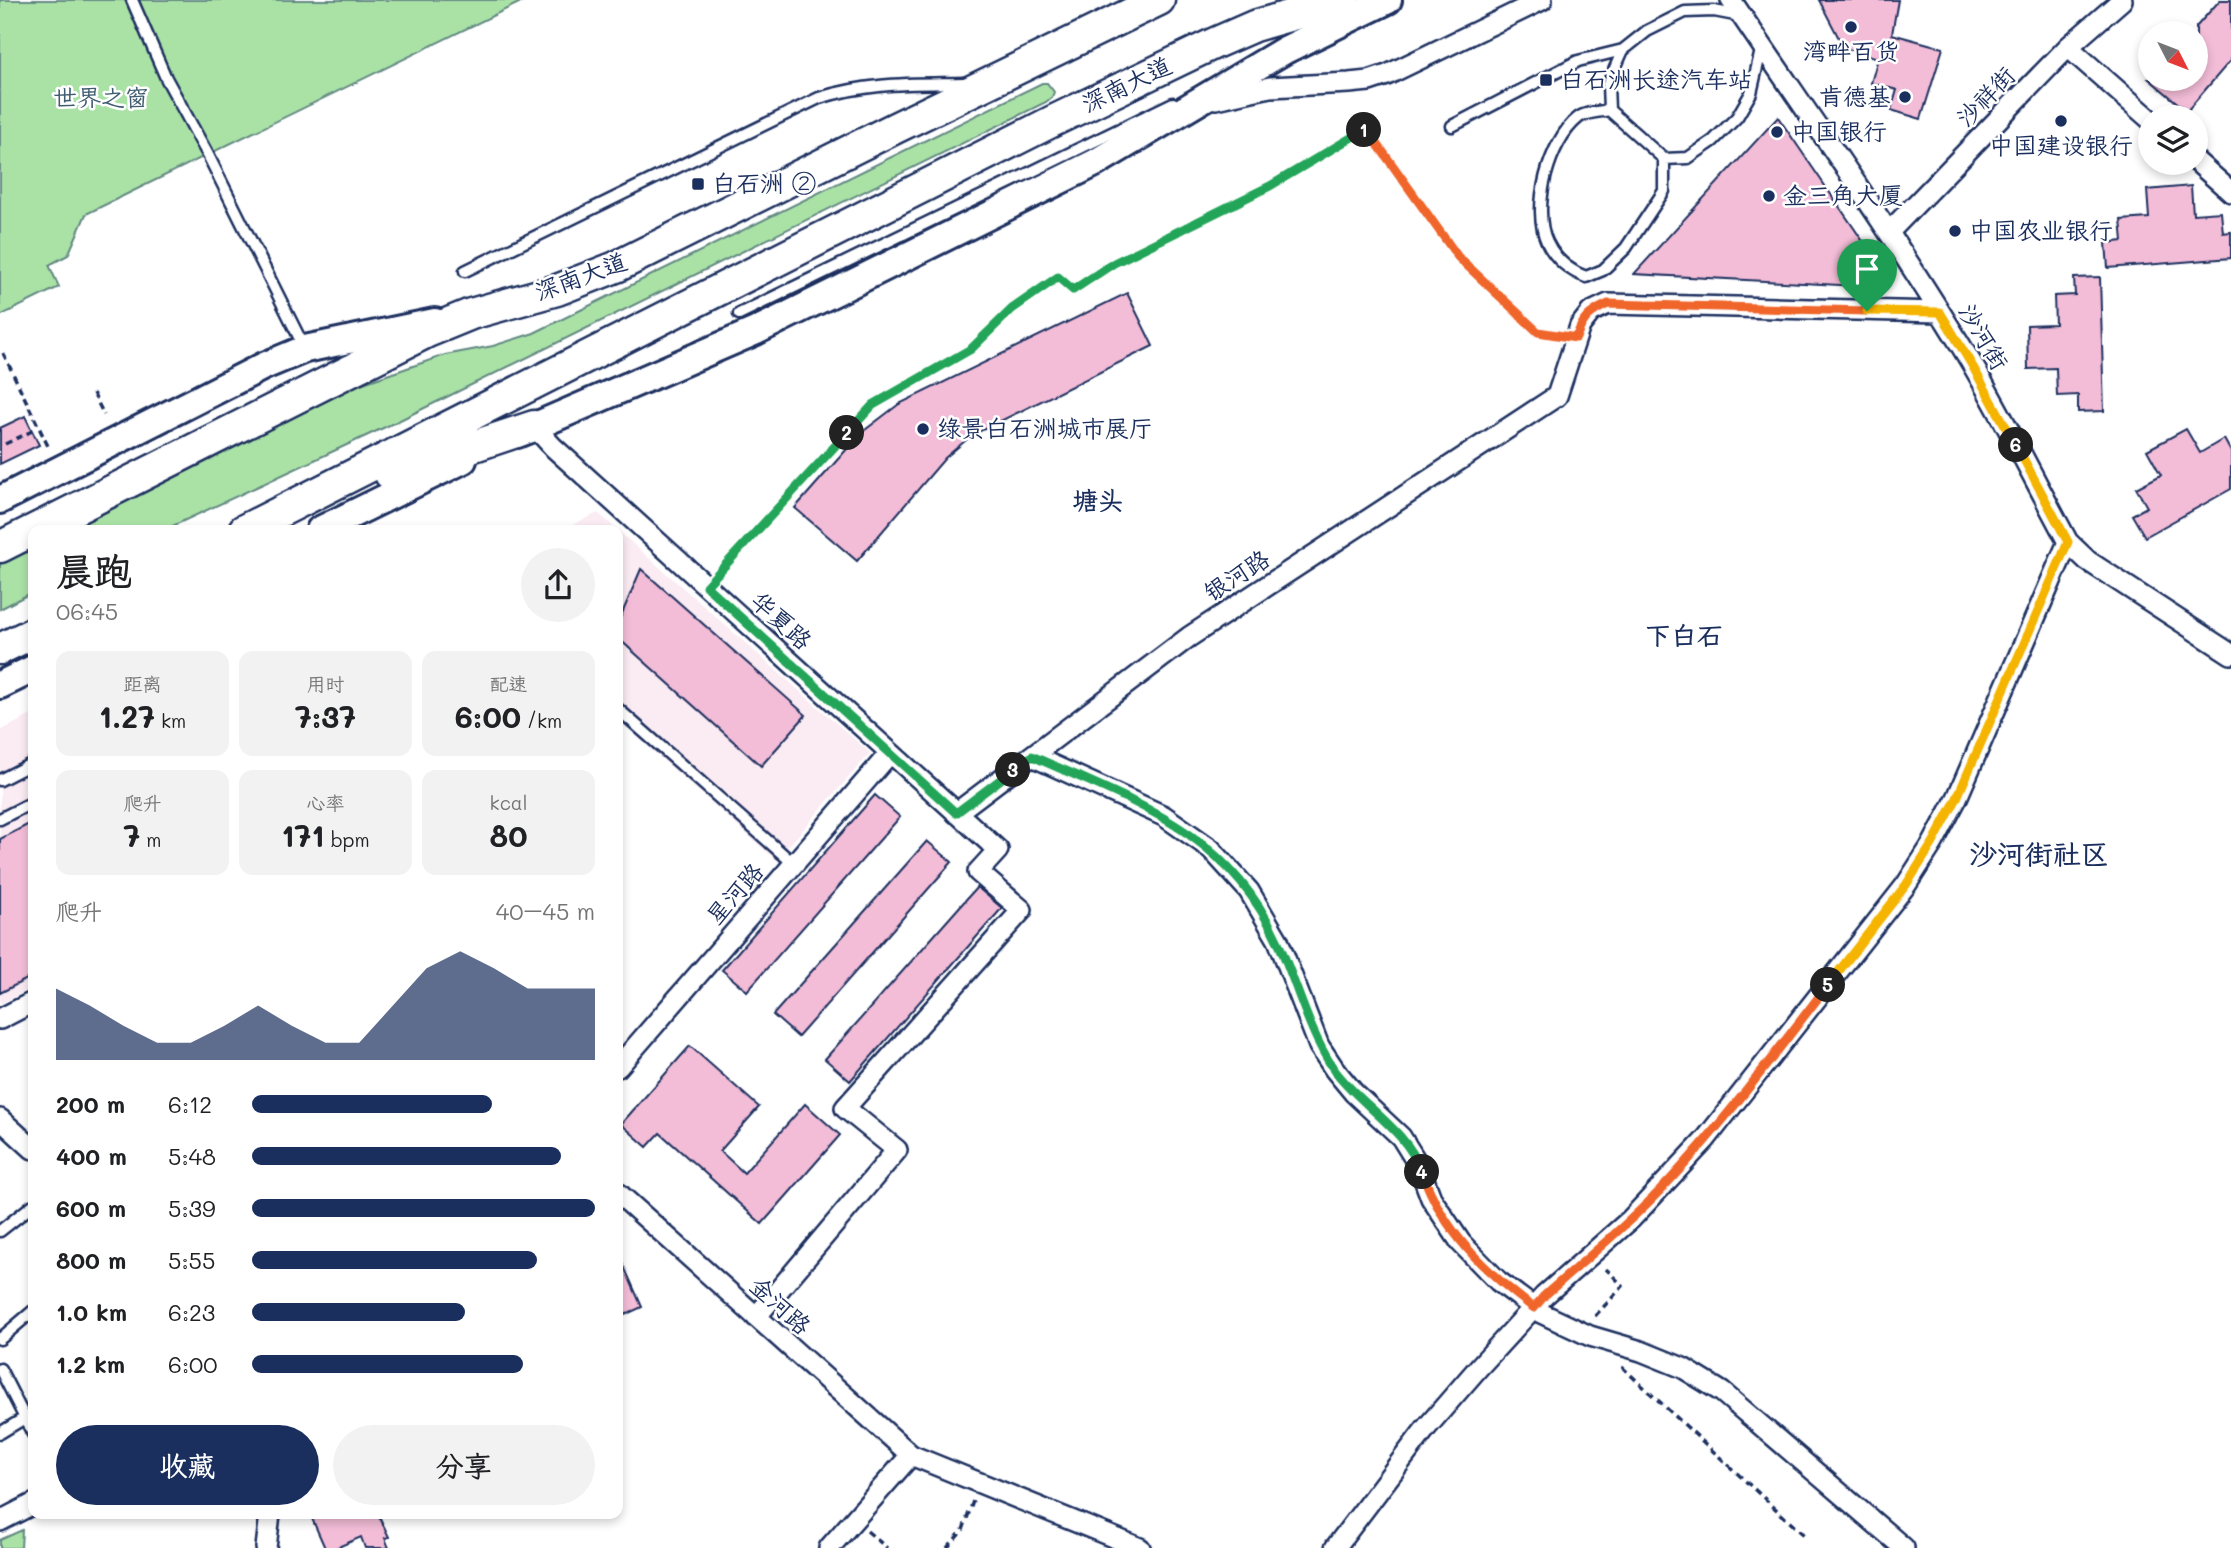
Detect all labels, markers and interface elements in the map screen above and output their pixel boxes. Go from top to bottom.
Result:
marker: 湾畔百货 [1843,19,1859,35]
north arrow [2138,21,2208,91]
map controls [2138,21,2208,175]
place label: 湾畔百货 [1803,35,1899,66]
street label: 深南大道 [1076,49,1176,119]
street label: 沙祥街 [1949,59,2021,133]
place label: 白石洲长途汽车站 [1560,63,1752,94]
marker: 白石洲长途汽车站 [1538,72,1554,88]
place label: 肯德基 [1819,80,1891,111]
park label: 世界之窗 [53,81,149,112]
marker: 肯德基 [1897,89,1913,105]
button: layers [2138,105,2208,175]
pin: 1 [1346,113,1382,148]
marker: 中国建设银行 [2053,113,2069,129]
place label: 中国银行 [1791,115,1887,146]
text: 1 [1359,117,1368,142]
marker: 中国银行 [1769,124,1785,140]
place label: 中国建设银行 [1989,129,2133,160]
place label: 白石洲 ② [712,167,816,198]
marker: 白石洲 ② [690,176,706,192]
place label: 金三角大厦 [1783,179,1903,210]
marker: 金三角大厦 [1761,188,1777,204]
place label: 中国农业银行 [1969,214,2113,245]
marker: 中国农业银行 [1947,223,1963,239]
pin [1837,239,1897,311]
street label: 深南大道 [530,245,631,307]
icon: arrive [1848,250,1886,288]
street label: 沙河街 [1952,297,2016,375]
place label: 绿景白石洲城市展厅 [937,412,1153,443]
pin: 2 [830,416,864,450]
text: 2 [841,420,852,445]
marker: 绿景白石洲城市展厅 [915,421,931,437]
pin: 6 [1998,428,2034,462]
text: 6 [2010,432,2021,457]
district label: 塘头 [1072,483,1124,517]
street label: 银河路 [1198,542,1275,607]
text: 晨跑 [56,545,132,595]
button: share [521,548,595,622]
street label: 华夏路 [745,584,819,655]
text: 06:45 [56,596,118,626]
district label: 下白石 [1645,618,1723,652]
text: 距离 [123,671,162,696]
text: 用时 [306,671,345,696]
text: 配速 [489,671,528,696]
text: 1.27 [99,696,155,736]
text: 7:37 [295,696,356,736]
text: 6:00 [455,696,521,736]
text: km [155,708,186,733]
text: /km [521,708,562,733]
pin: 3 [996,752,1030,788]
text: 3 [1007,757,1018,782]
text: 爬升 [123,790,162,815]
text: 心率 [306,790,345,815]
text: kcal [490,790,527,815]
text: 7 [124,815,140,855]
text: 171 [281,815,325,855]
text: 80 [490,815,527,855]
text: m [140,827,161,852]
text: bpm [325,827,370,852]
district label: 沙河街社区 [1969,835,2109,871]
street label: 星河路 [699,856,769,930]
text: 爬升 [56,896,102,926]
text: 40–45 m [496,896,595,926]
pin: 5 [1811,968,1846,1002]
text: 5 [1822,972,1833,997]
text: 200 m [56,1089,125,1119]
text: 6:12 [168,1089,212,1119]
text: 400 m [56,1141,127,1171]
text: 5:48 [168,1141,216,1171]
pin: 4 [1404,1154,1440,1190]
text: 4 [1415,1159,1428,1184]
text: 600 m [56,1193,126,1223]
text: 5:39 [168,1193,216,1223]
text: 800 m [56,1245,126,1275]
text: 5:55 [168,1245,215,1275]
street label: 金河路 [744,1269,818,1340]
text: 1.0 km [56,1297,127,1327]
text: 6:23 [168,1297,215,1327]
text: 1.2 km [56,1349,125,1379]
text: 6:00 [168,1349,217,1379]
button: 收藏 [56,1425,319,1505]
button: 分享 [333,1425,595,1505]

